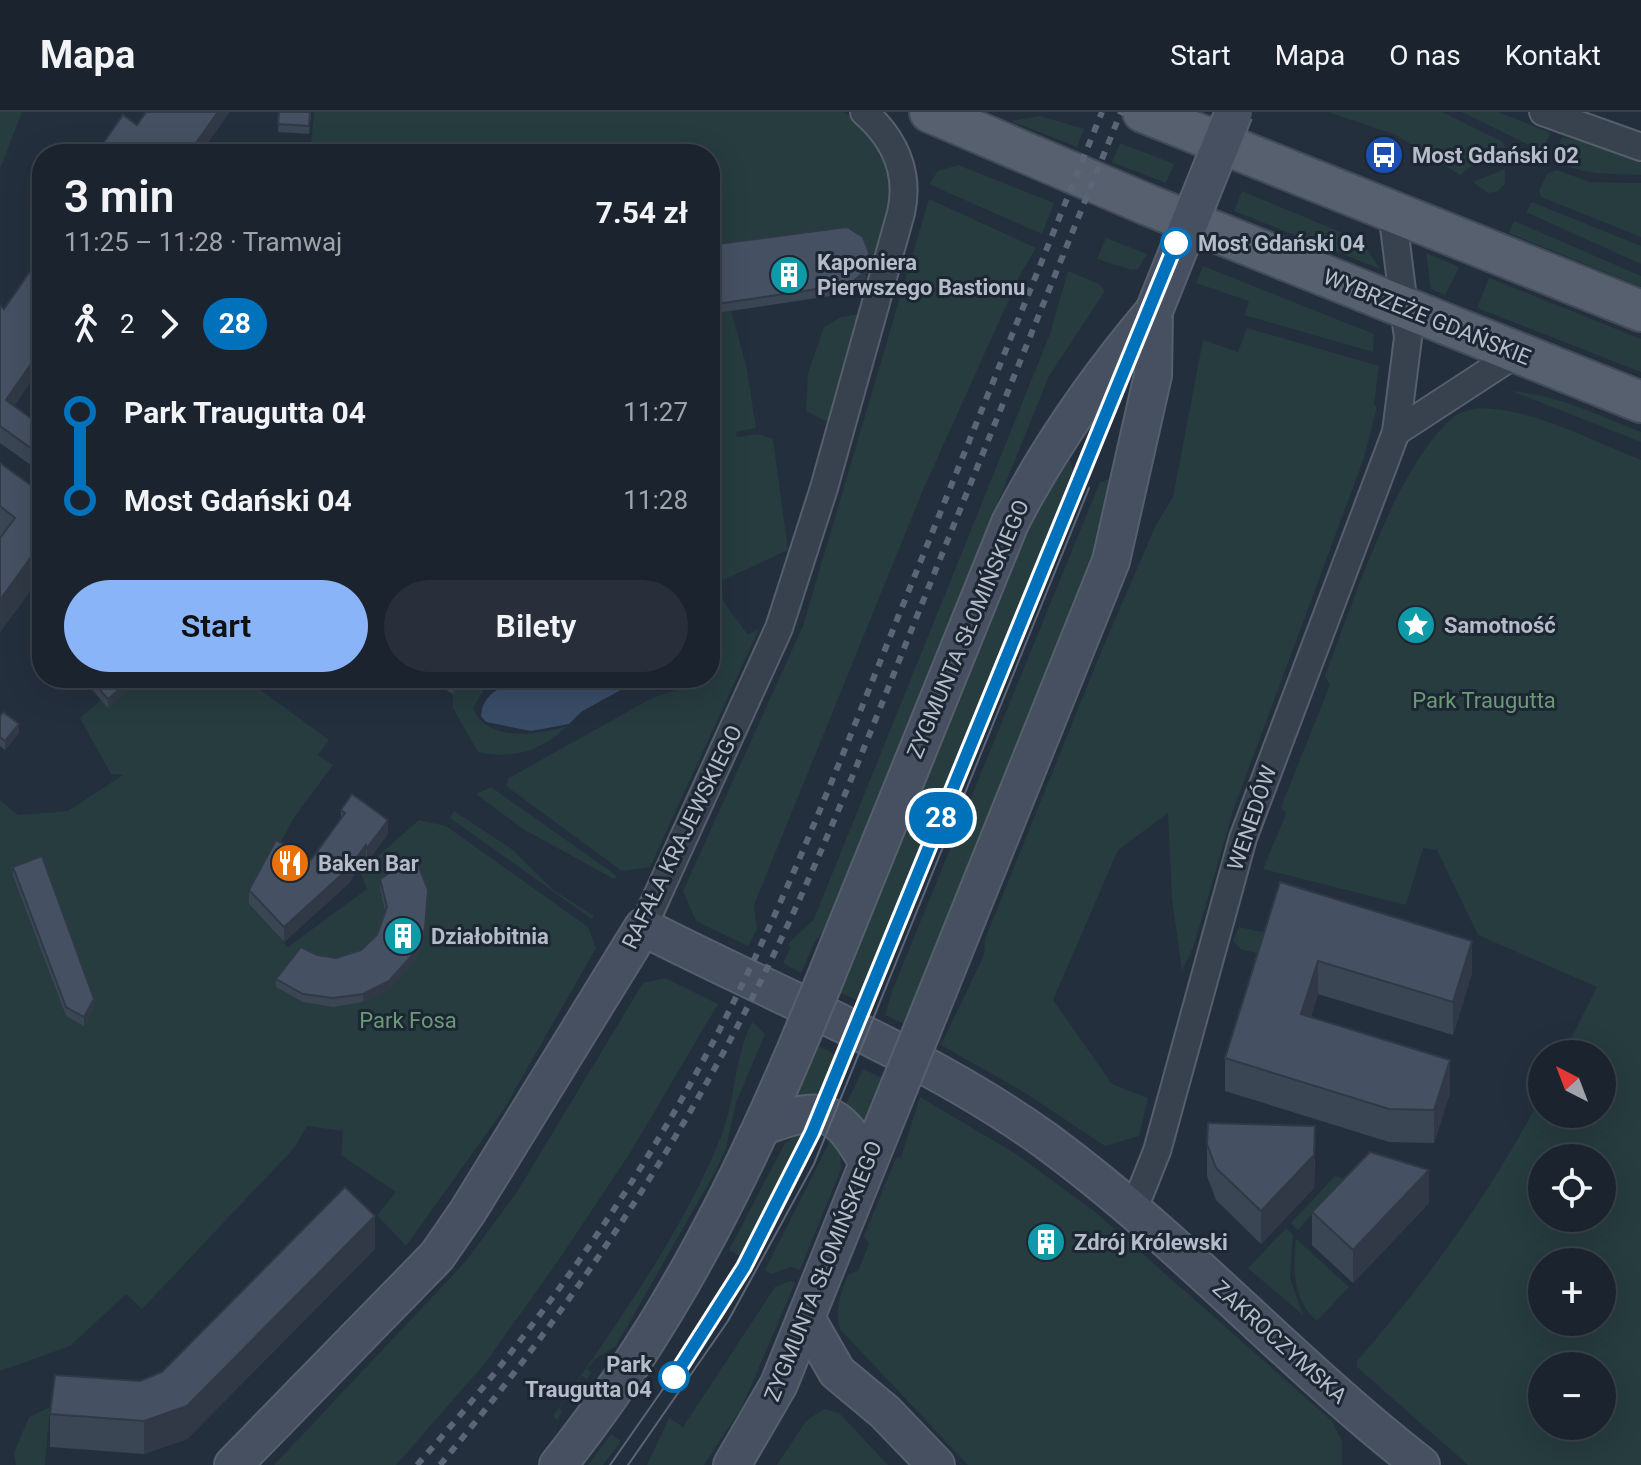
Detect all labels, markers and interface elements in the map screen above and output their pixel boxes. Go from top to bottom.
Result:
text: Mapa [40,33,135,77]
text: Start [1170,39,1231,72]
text: Mapa [1275,39,1345,72]
text: O nas [1389,39,1461,72]
text: Kontakt [1505,39,1601,72]
bus stop icon: Most Gdański 02 [1363,134,1405,176]
place label: Most Gdański 02 [1412,143,1579,168]
text: 3 min [64,171,174,223]
text: 7.54 zł [596,195,688,230]
text: 11:25 – 11:28 · Tramwaj [64,227,342,257]
marker: Most Gdański 04 [1161,228,1191,258]
place label: Most Gdański 04 [1198,231,1365,256]
place label: Kaponiera Pierwszego Bastionu [817,250,1025,300]
building icon: Kaponiera Pierwszego Bastionu [768,254,810,296]
street label: WYBRZEŻE GDAŃSKIE [1320,264,1534,370]
icon: walk [64,302,108,346]
icon: forward [147,302,191,346]
text: 28 [219,307,251,340]
text: 2 [120,309,135,339]
text: Park Traugutta 04 [124,395,366,430]
text: 11:27 [623,397,688,427]
text: Most Gdański 04 [124,483,352,518]
text: 11:28 [623,485,688,515]
street label: ZYGMUNTA SŁOMIŃSKIEGO [902,496,1034,762]
button: Start [64,580,368,672]
button: Bilety [384,580,688,672]
place icon: Samotność [1395,604,1437,646]
place label: Samotność [1444,613,1556,638]
park label: Park Traugutta [1412,688,1556,713]
street label: RAFAŁA KRAJEWSKIEGO [617,721,747,953]
street label: WENEDÓW [1221,761,1282,874]
line badge: 28 [905,792,977,844]
text: 28 [925,801,957,834]
restaurant icon: Baken Bar [269,842,311,884]
place label: Baken Bar [318,851,419,876]
building icon: Działobitnia [382,915,424,957]
place label: Działobitnia [431,924,549,949]
park label: Park Fosa [359,1008,457,1033]
north arrow [1528,1040,1616,1128]
map controls [1528,1040,1616,1440]
street label: ZYGMUNTA SŁOMIŃSKIEGO [759,1137,887,1405]
button: locate [1528,1144,1616,1232]
building icon: Zdrój Królewski [1025,1221,1067,1263]
place label: Zdrój Królewski [1074,1230,1228,1255]
button: + [1528,1248,1616,1336]
street label: ZAKROCZYMSKA [1208,1275,1352,1409]
place label: Park Traugutta 04 [525,1352,652,1402]
button: − [1528,1352,1616,1440]
marker: Park Traugutta 04 [659,1362,689,1392]

